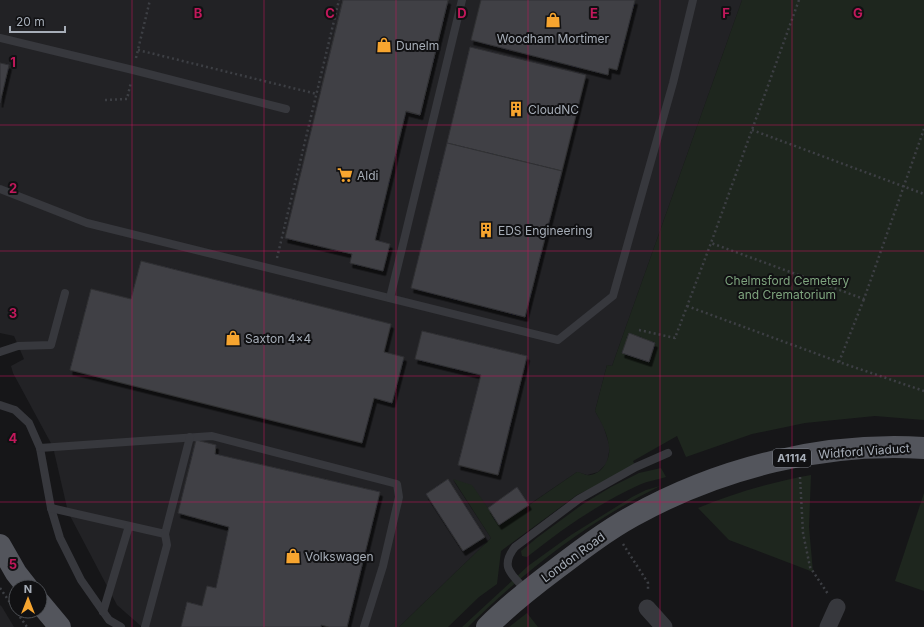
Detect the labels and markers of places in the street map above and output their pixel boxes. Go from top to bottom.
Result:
shop icon: Woodham Mortimer [544,11,562,29]
place label: Woodham Mortimer [497,31,610,46]
shop icon: Dunelm [375,36,393,54]
place label: Dunelm [396,38,439,53]
building icon: CloudNC [507,100,525,118]
place label: CloudNC [528,102,579,117]
supermarket icon: Aldi [336,166,354,184]
place label: Aldi [357,168,379,183]
building icon: EDS Engineering [477,221,495,239]
place label: EDS Engineering [498,223,593,238]
shop icon: Saxton 4x4 [224,329,242,347]
place label: Saxton 4x4 [245,331,311,346]
shop icon: Volkswagen [284,547,302,565]
place label: Volkswagen [305,549,374,564]

